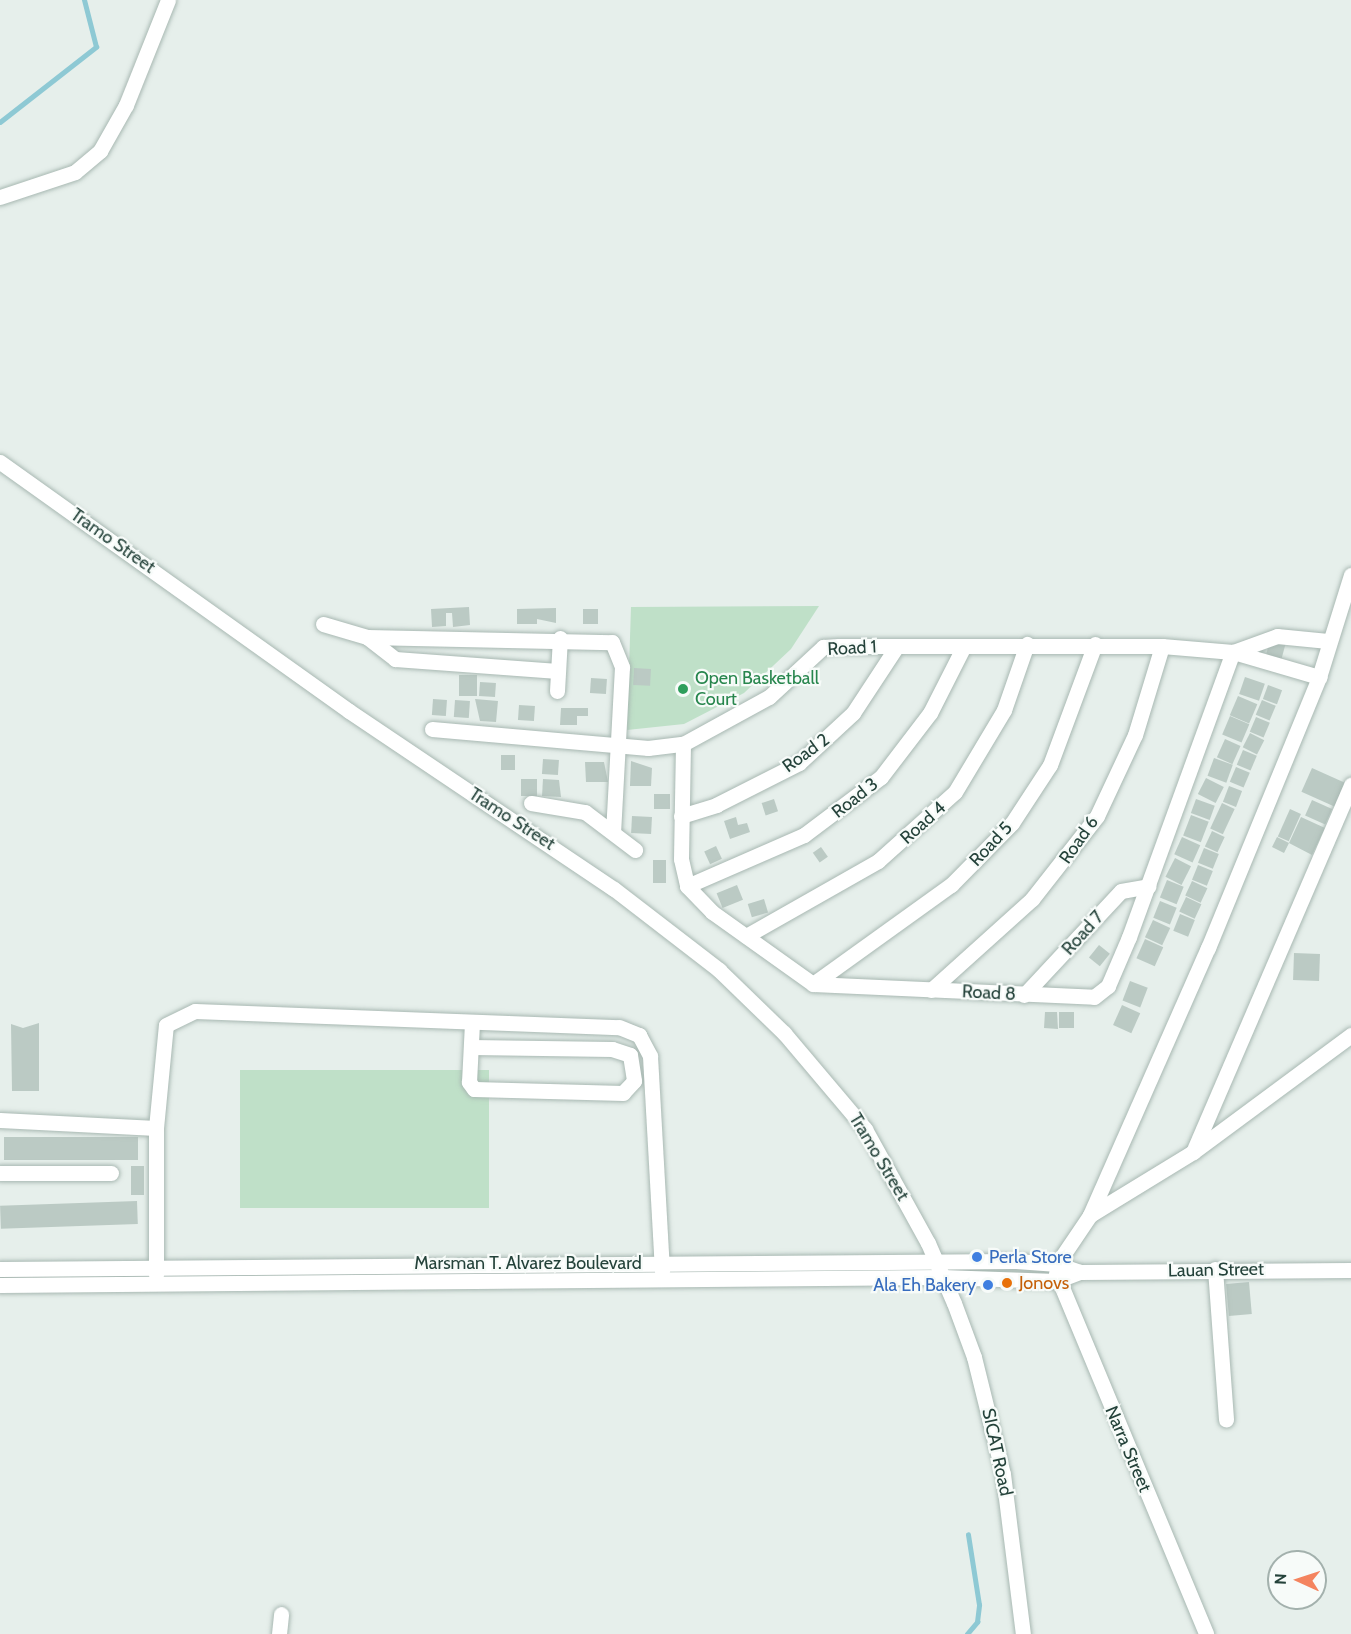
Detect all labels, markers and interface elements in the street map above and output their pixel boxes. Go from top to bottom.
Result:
street label: Tramo Street [67,504,159,578]
street label: Road 1 [827,636,877,660]
place label: Open Basketball Court [695,668,819,710]
marker: Open Basketball Court [676,682,690,696]
street label: Road 2 [778,729,834,777]
street label: Road 3 [828,773,882,823]
street label: Tramo Street [465,783,559,855]
street label: Road 4 [896,797,950,849]
street label: Road 6 [1055,812,1103,868]
street label: Road 5 [965,817,1017,871]
street label: Road 7 [1058,906,1108,960]
street label: Road 8 [961,981,1017,1005]
street label: Tramo Street [844,1109,914,1205]
place label: Perla Store [989,1246,1072,1268]
marker: Perla Store [970,1250,984,1264]
street label: Marsman T. Alvarez Boulevard [414,1252,642,1274]
street label: Lauan Street [1168,1258,1264,1282]
place label: Jonovs [1019,1272,1069,1294]
place label: Ala Eh Bakery [873,1274,976,1296]
marker: Jonovs [1000,1276,1014,1290]
marker: Ala Eh Bakery [981,1278,995,1292]
street label: Narra Street [1100,1403,1156,1495]
street label: SICAT Road [977,1406,1017,1498]
north arrow [1267,1550,1327,1610]
text: N [1271,1573,1290,1585]

